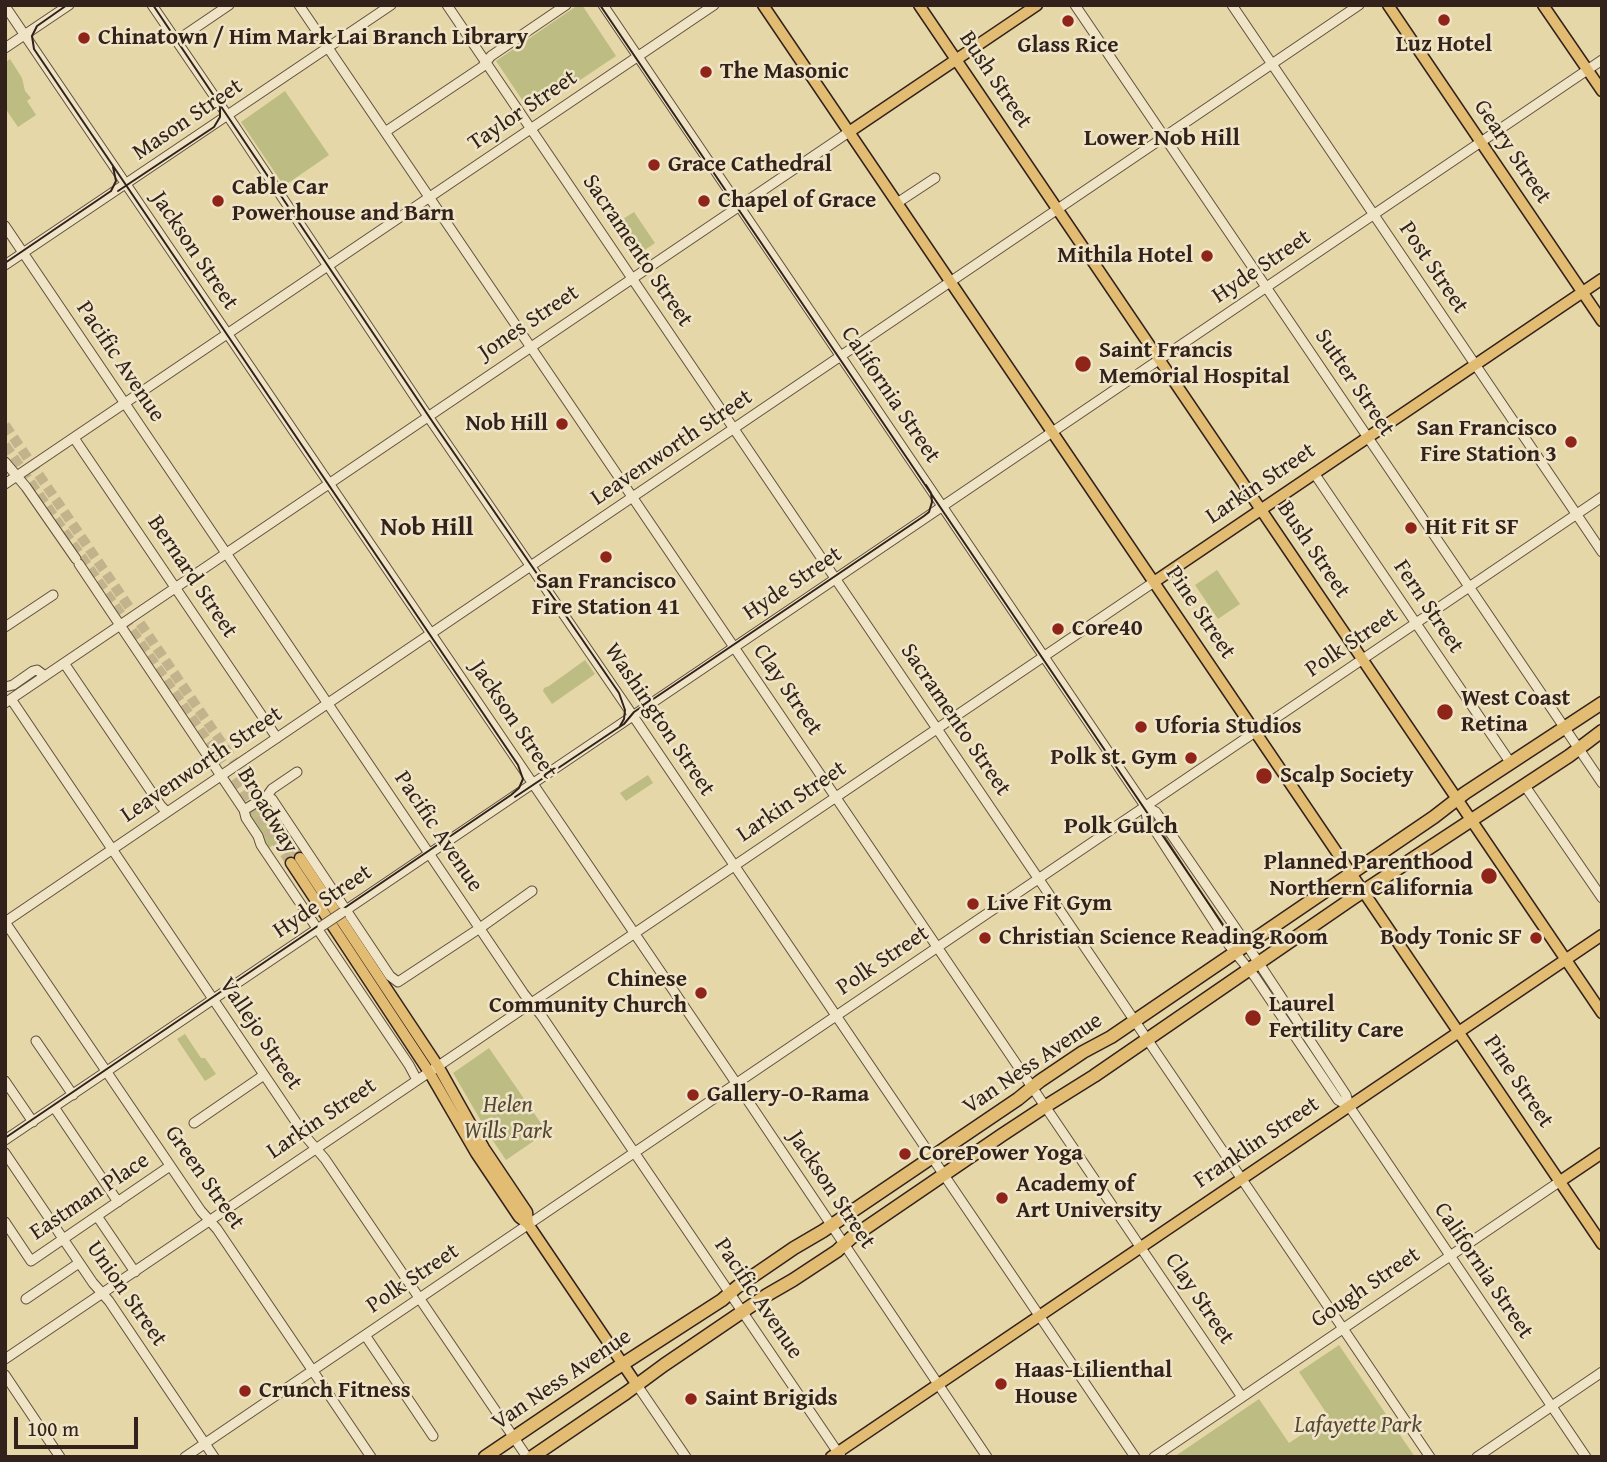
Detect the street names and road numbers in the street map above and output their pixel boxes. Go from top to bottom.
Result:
street label: Bush Street [953,26,1037,134]
street label: Taylor Street [463,65,583,157]
street label: Mason Street [128,73,248,167]
street label: Geary Street [1467,95,1557,209]
street label: Sacramento Street [576,169,698,333]
street label: Jackson Street [144,187,244,315]
street label: Post Street [1392,217,1474,319]
street label: Hyde Street [1207,224,1317,310]
street label: Jones Street [474,279,584,367]
street label: Pacific Avenue [70,296,170,428]
street label: California Street [834,322,946,468]
street label: Sutter Street [1308,324,1400,442]
street label: Leavenworth Street [586,384,758,512]
street label: Larkin Street [1201,437,1321,531]
street label: Bush Street [1271,496,1355,604]
street label: Bernard Street [141,510,243,644]
street label: Hyde Street [738,541,848,627]
street label: Fern Street [1387,555,1469,659]
street label: Pine Street [1159,561,1241,665]
street label: Polk Street [1301,602,1403,684]
street label: Washington Street [598,638,720,802]
street label: Sacramento Street [894,638,1016,802]
street label: Clay Street [746,639,828,741]
street label: Jackson Street [463,656,563,784]
street label: Leavenworth Street [116,701,288,829]
street label: Larkin Street [732,755,852,849]
street label: Broadway [231,763,303,859]
street label: Pacific Avenue [388,766,488,898]
street label: Hyde Street [268,859,378,945]
street label: Polk Street [832,920,934,1002]
street label: Vallejo Street [212,973,308,1095]
street label: Van Ness Avenue [958,1007,1108,1121]
street label: Pine Street [1477,1030,1559,1134]
street label: Larkin Street [262,1072,382,1166]
street label: Franklin Street [1189,1091,1325,1195]
street label: Green Street [158,1121,250,1235]
street label: Jackson Street [781,1126,881,1254]
street label: Eastman Place [25,1147,155,1247]
street label: California Street [1427,1198,1539,1344]
street label: Pacific Avenue [708,1233,808,1365]
street label: Union Street [80,1236,172,1352]
street label: Polk Street [362,1238,464,1320]
street label: Gough Street [1306,1242,1426,1334]
street label: Clay Street [1158,1248,1240,1350]
street label: Van Ness Avenue [487,1323,637,1437]

